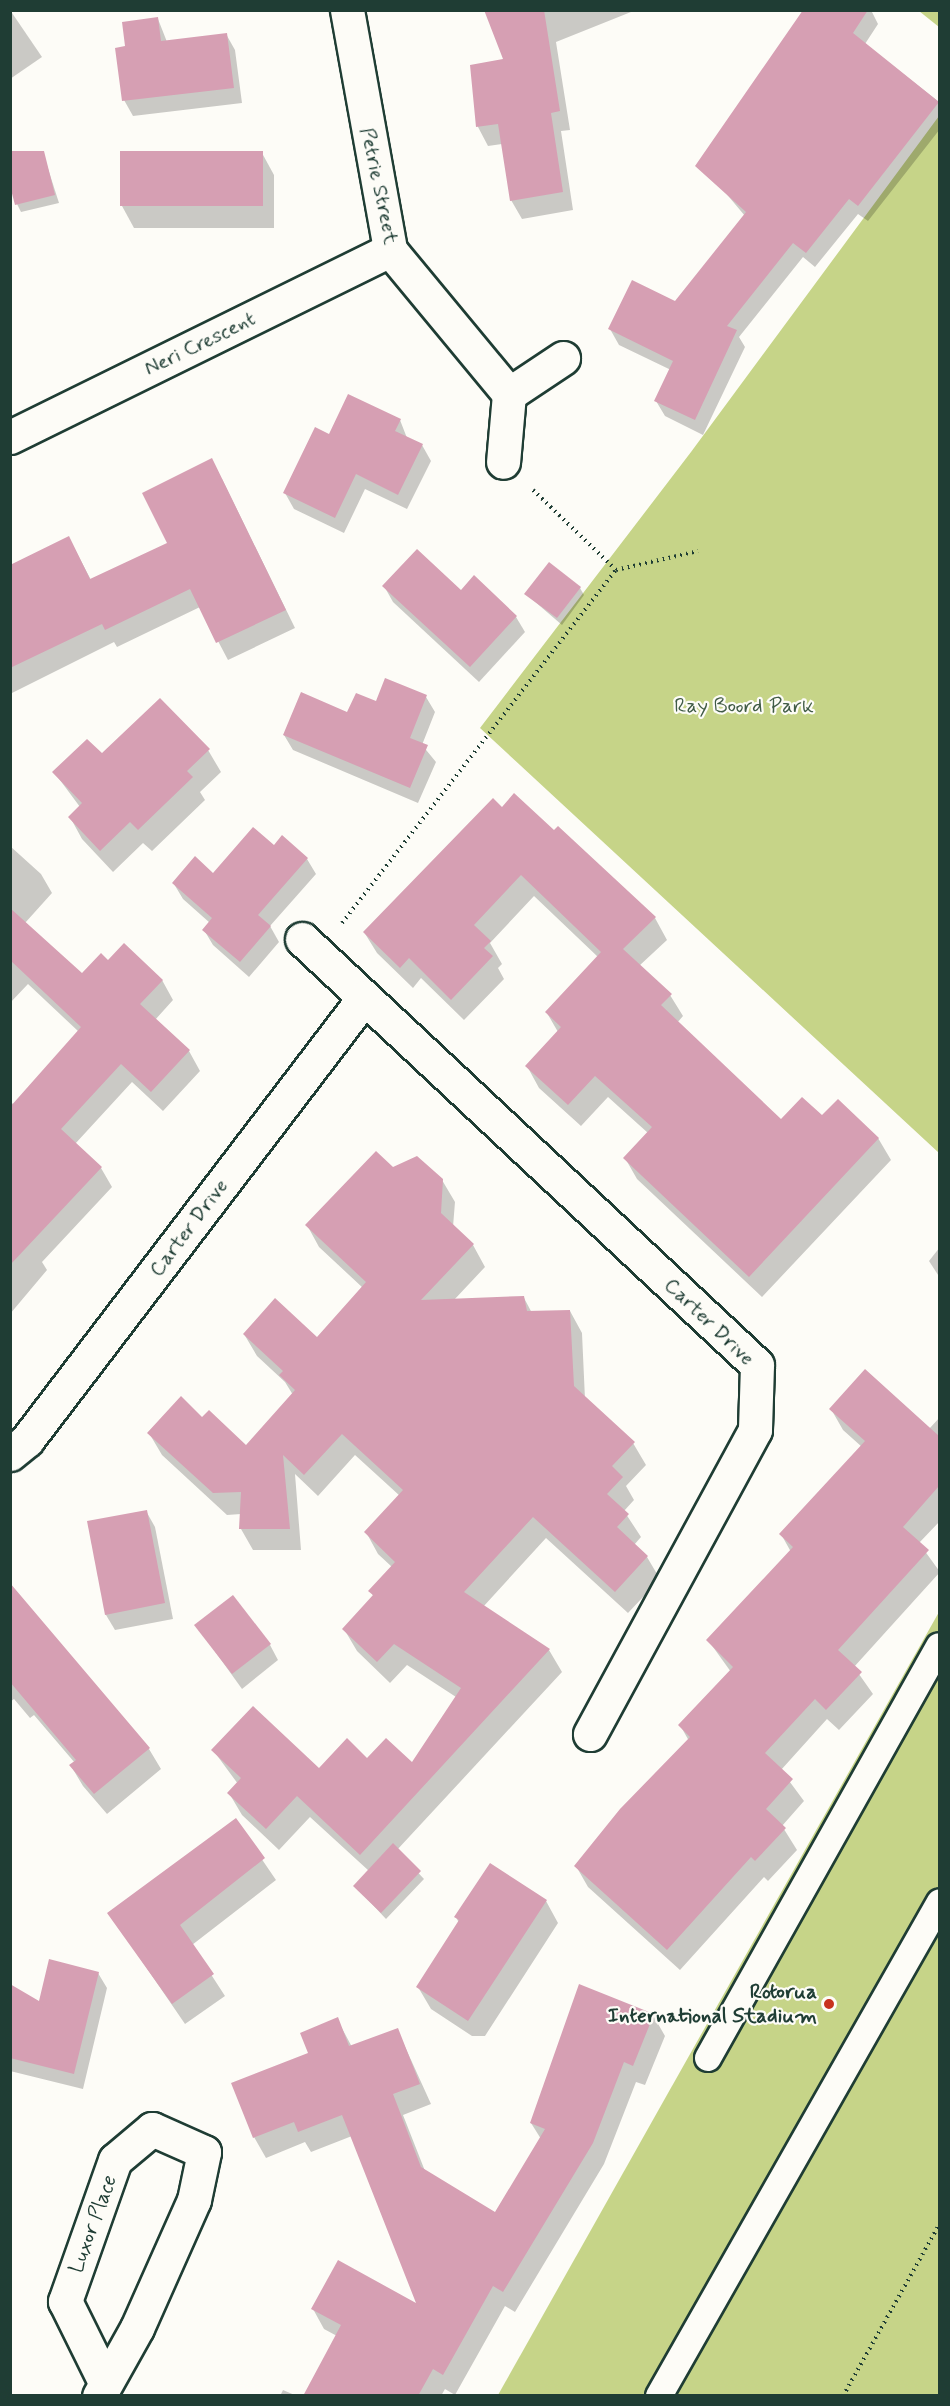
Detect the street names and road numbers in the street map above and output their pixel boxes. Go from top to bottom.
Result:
street label: Petrie Street [354,125,404,247]
street label: Neri Crescent [139,306,261,382]
street label: Carter Drive [144,1175,234,1281]
street label: Carter Drive [659,1273,759,1371]
street label: Luxor Place [64,2171,122,2277]

